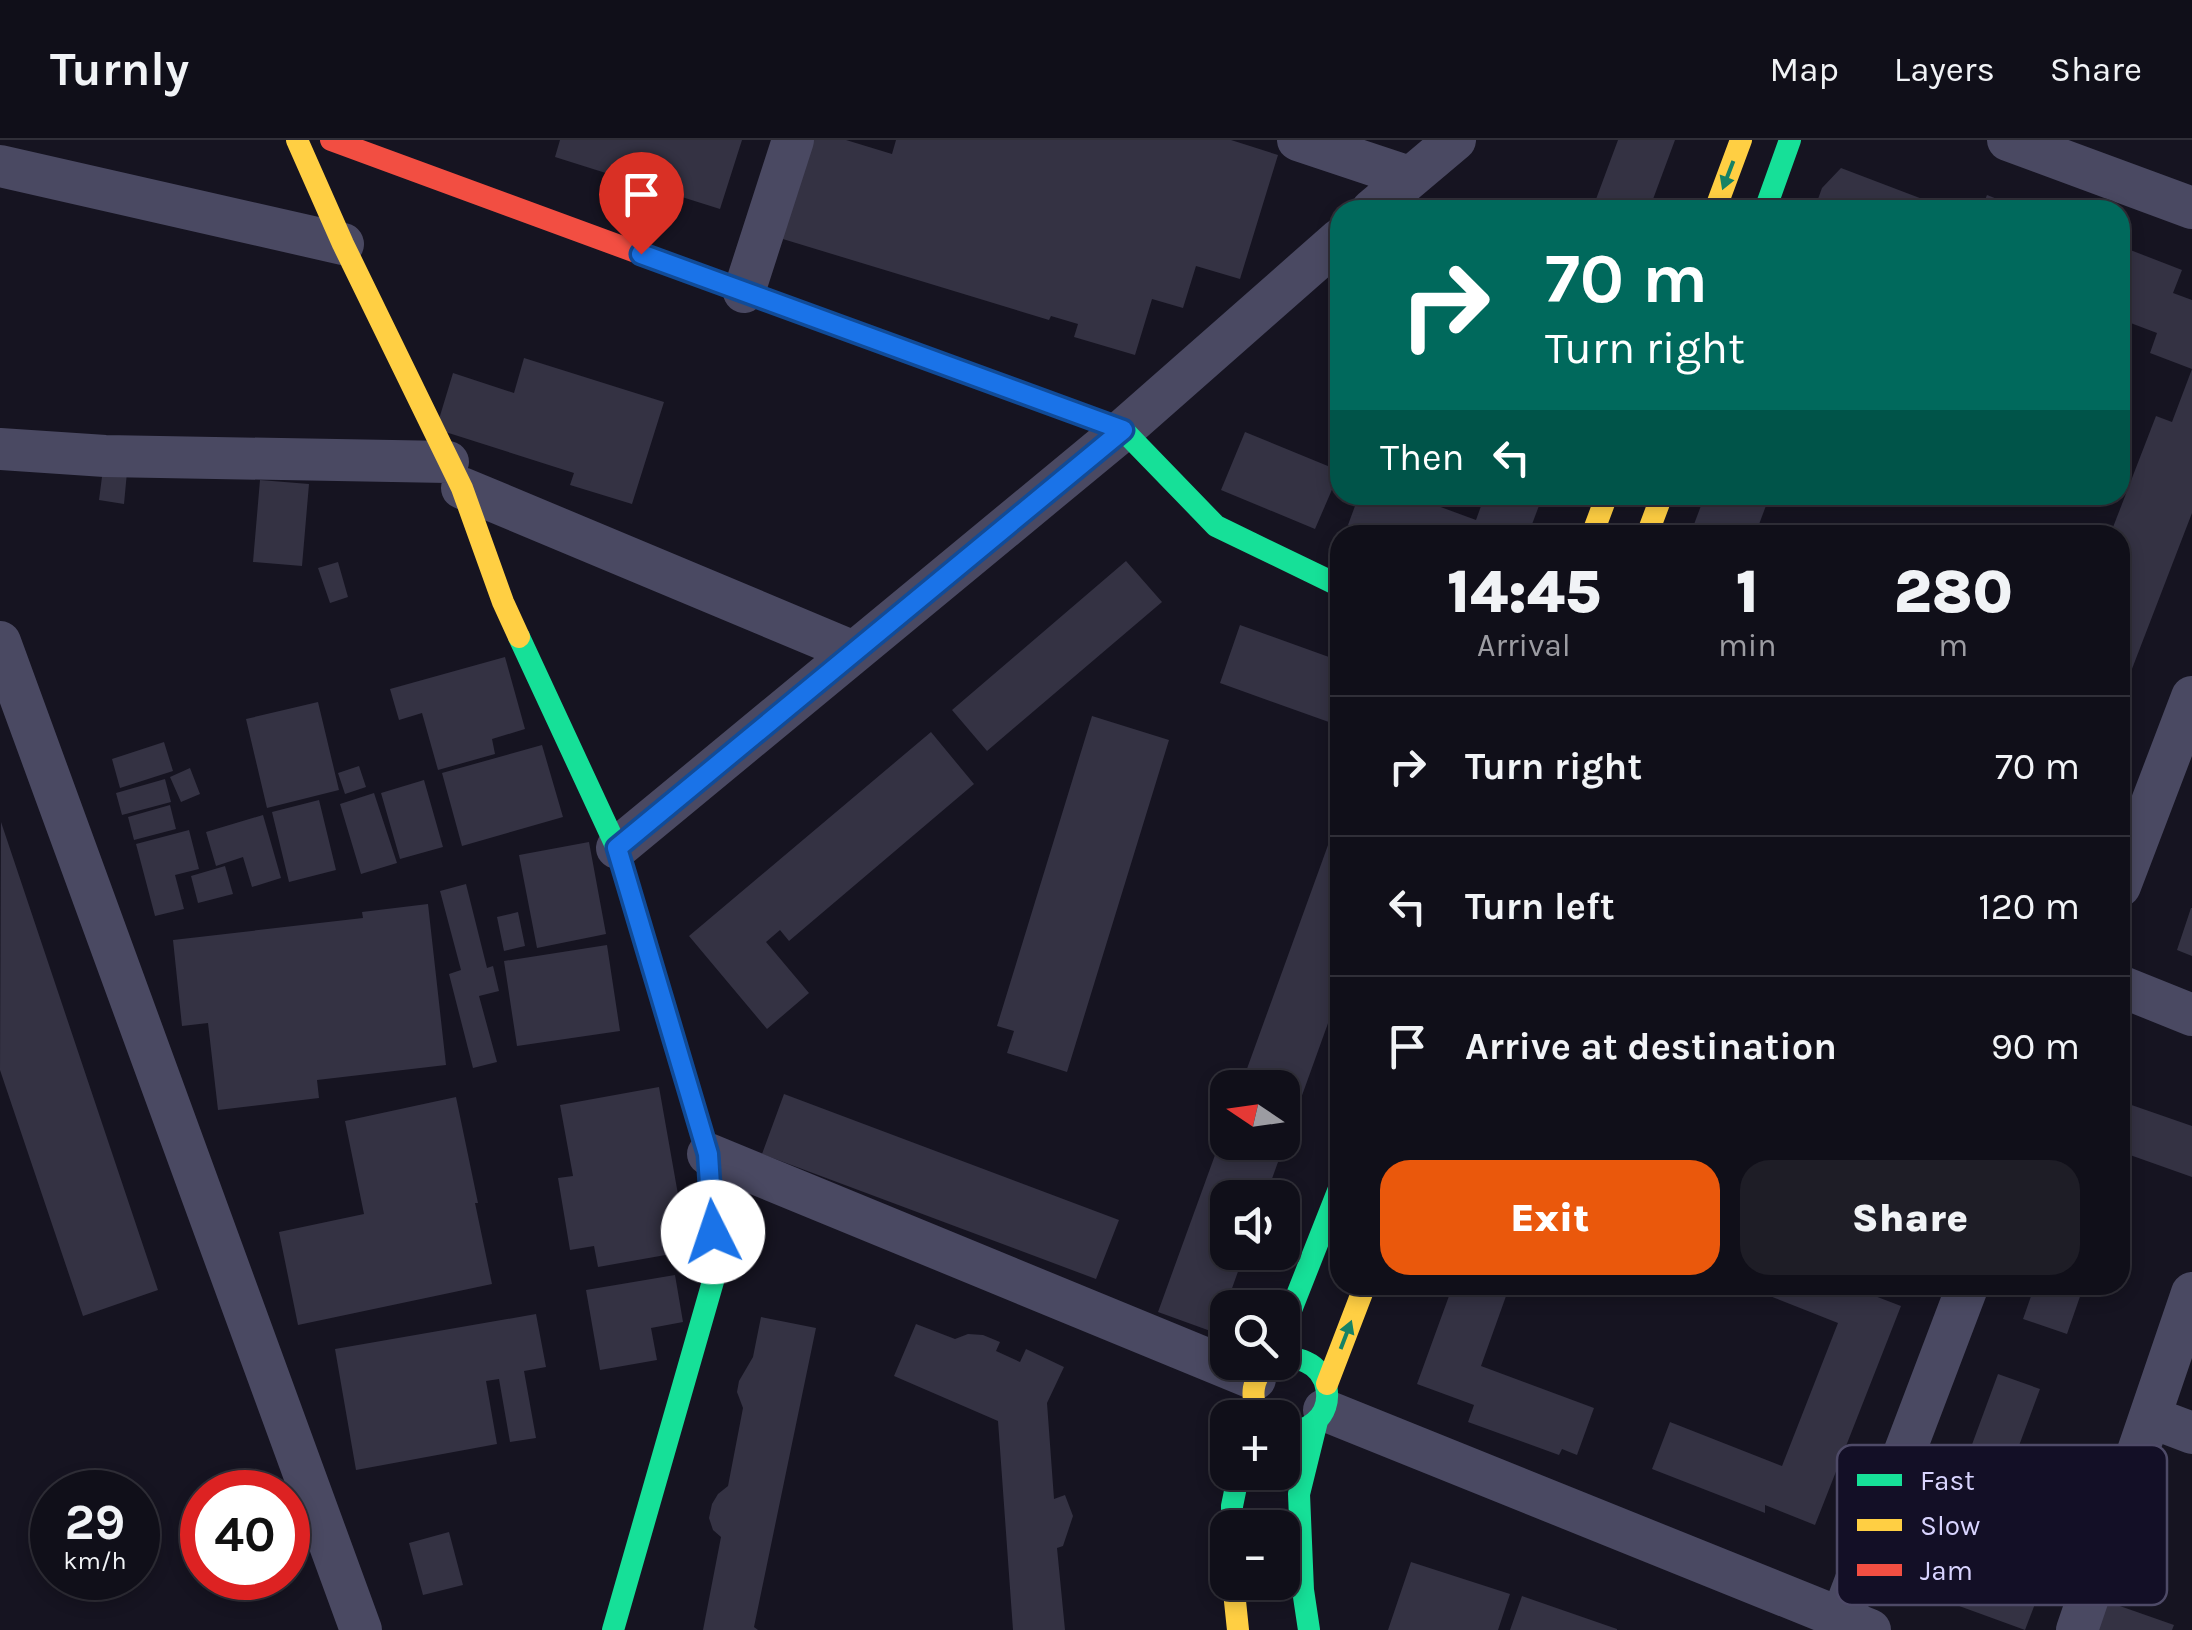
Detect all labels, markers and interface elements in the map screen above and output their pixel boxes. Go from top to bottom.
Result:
text: Turnly [50,41,189,97]
text: Map [1769,49,1839,90]
text: Layers [1894,49,1995,90]
text: Share [2050,49,2142,90]
pin [599,152,684,255]
one-way arrow [1720,160,1735,190]
icon: arrive [614,167,669,222]
text: 70 m [1545,238,1708,320]
icon: right [1380,240,1510,370]
text: Turn right [1545,322,1745,374]
icon: left [1484,430,1539,485]
text: Then [1380,435,1464,480]
text: 14:45 [1447,557,1601,627]
text: 1 [1736,557,1759,627]
text: 280 [1894,557,2013,627]
text: Arrival [1477,627,1571,664]
text: min [1718,627,1777,664]
text: m [1938,627,1968,664]
icon: right [1380,739,1435,794]
text: Turn right [1465,744,1642,789]
text: 70 m [1995,744,2080,789]
icon: left [1380,879,1435,934]
text: Turn left [1465,884,1615,929]
text: 120 m [1978,884,2080,929]
icon: arrive [1380,1019,1435,1074]
text: Arrive at destination [1465,1024,1837,1069]
text: 90 m [1991,1024,2080,1069]
north arrow [1210,1070,1300,1160]
map controls [1210,1070,1300,1600]
button: Exit [1380,1160,1720,1275]
button: Share [1740,1160,2080,1275]
position arrow [661,1180,765,1284]
button: sound [1210,1180,1300,1270]
button: search [1210,1290,1300,1380]
one-way arrow [1339,1319,1354,1349]
button: + [1210,1400,1300,1490]
legend [1837,1445,2167,1605]
text: Fast [1920,1464,1975,1497]
speed limit sign: 40 [180,1470,310,1600]
text: 29 [65,1493,125,1552]
text: Slow [1920,1509,1980,1542]
button: − [1210,1510,1300,1600]
text: km/h [63,1546,127,1575]
text: Jam [1920,1554,1973,1587]

